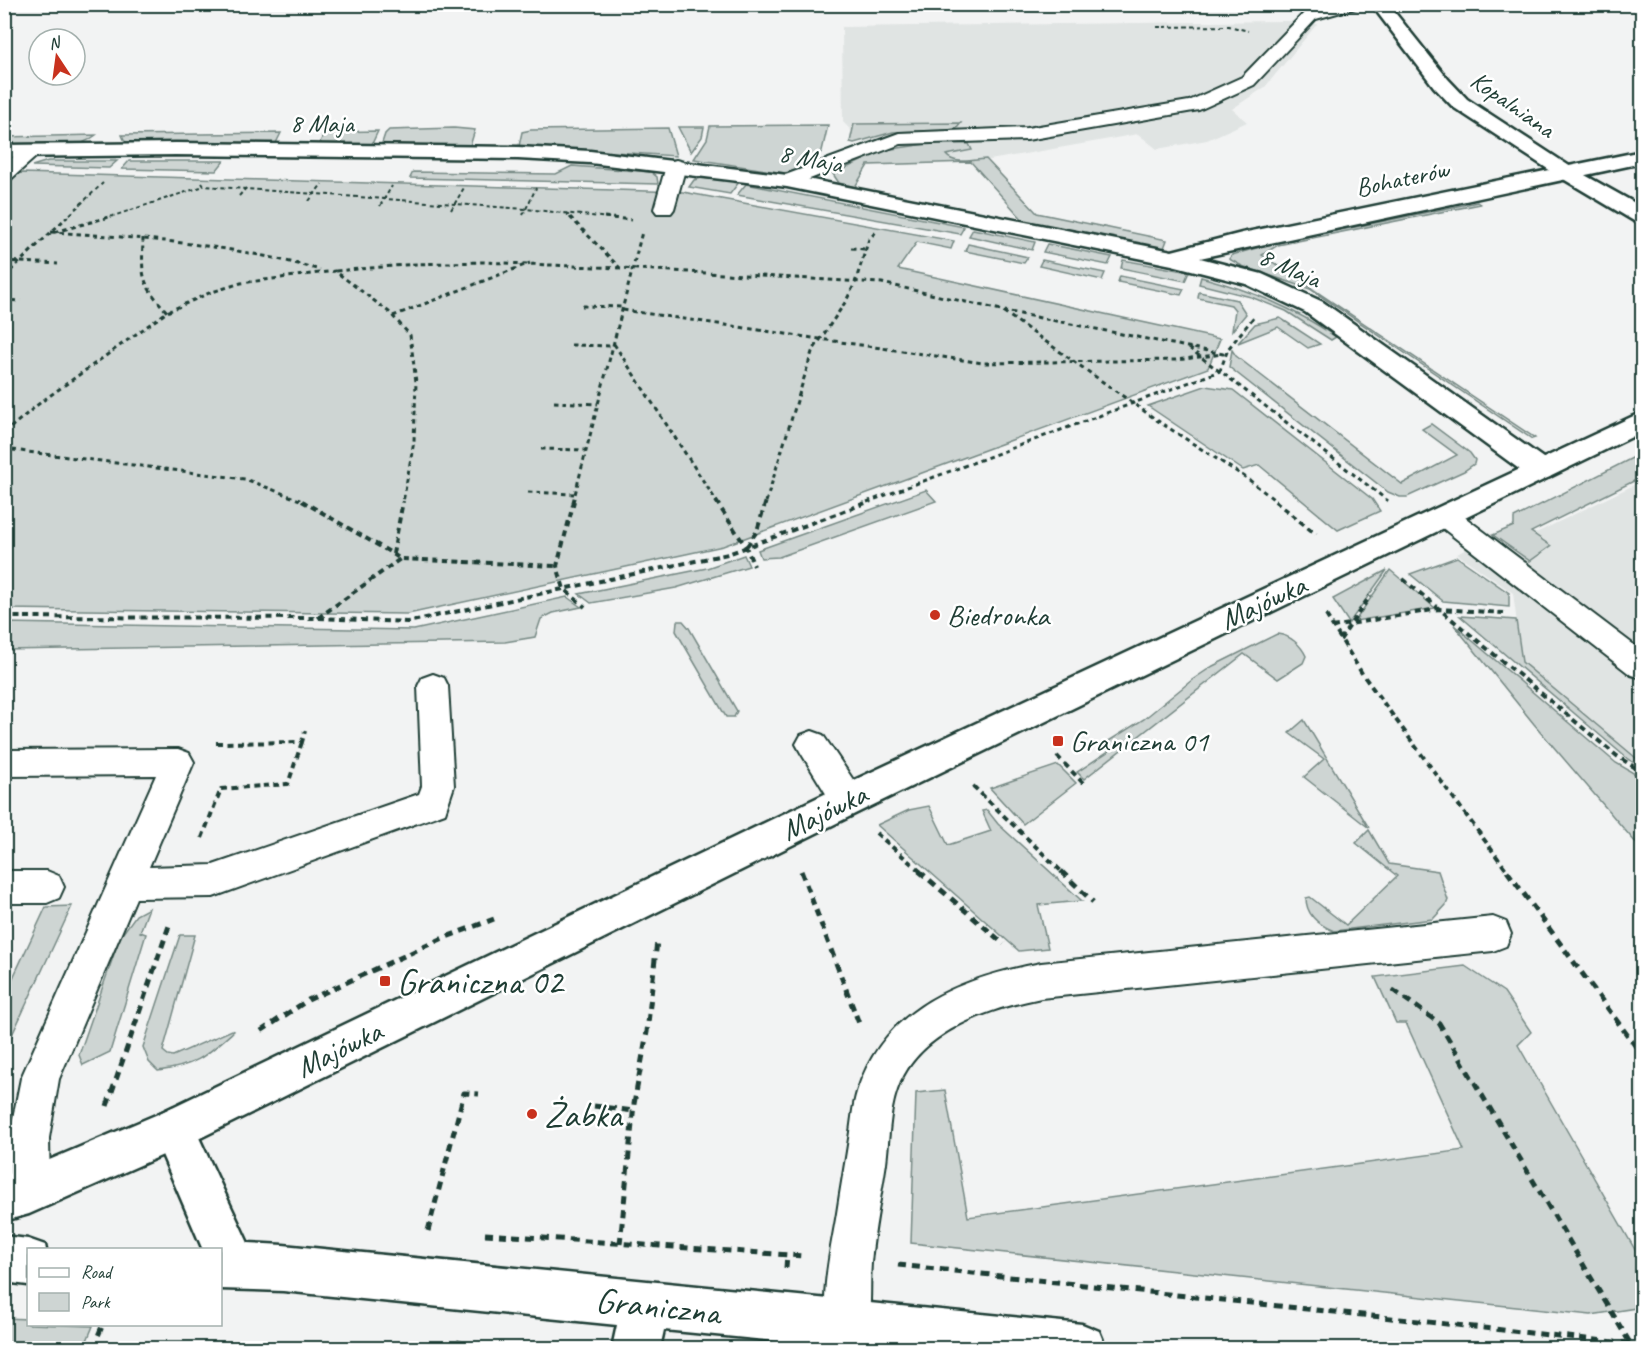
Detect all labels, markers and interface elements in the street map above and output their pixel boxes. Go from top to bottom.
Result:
north arrow [27,27,87,87]
text: N [47,32,64,54]
street label: Kopalniana [1464,63,1563,146]
street label: 8 Maja [290,106,356,141]
street label: 8 Maja [776,136,847,181]
street label: Bohaterów [1353,152,1454,204]
street label: 8 Maja [1254,239,1327,296]
street label: Majówka [1214,565,1314,638]
place label: Biedronka [947,596,1051,634]
marker: Biedronka [928,608,942,622]
place label: Graniczna 01 [1070,722,1210,760]
marker: Graniczna 01 [1051,734,1065,748]
street label: Majówka [775,774,875,849]
place label: Graniczna 02 [397,959,566,1005]
marker: Graniczna 02 [378,974,392,988]
street label: Majówka [290,1011,390,1086]
place label: Żabka [544,1092,624,1138]
marker: Żabka [525,1107,539,1121]
legend [27,1248,222,1326]
text: Road [81,1261,114,1283]
street label: Graniczna [593,1277,726,1336]
text: Park [81,1291,111,1313]

